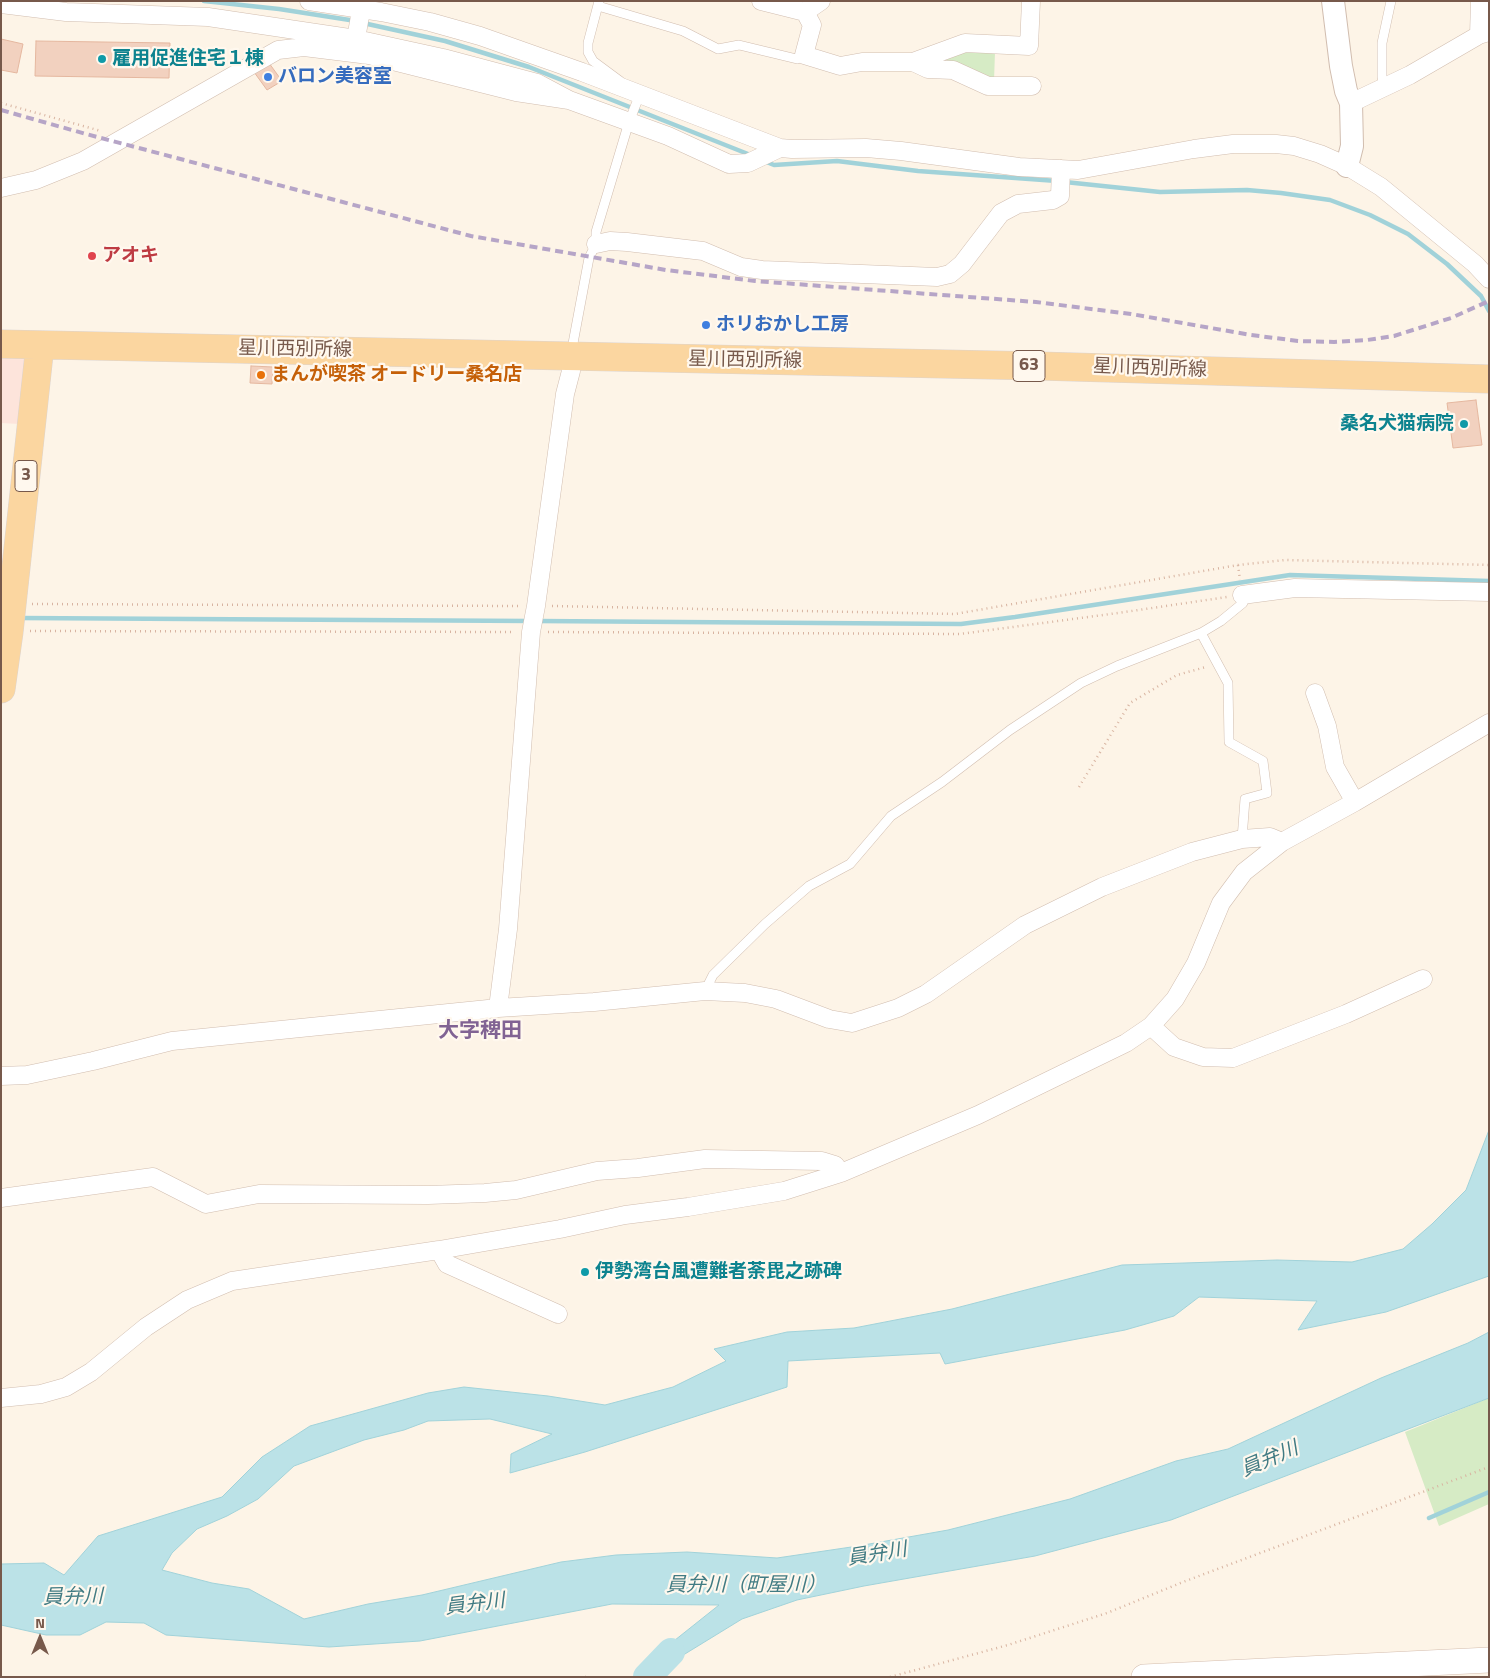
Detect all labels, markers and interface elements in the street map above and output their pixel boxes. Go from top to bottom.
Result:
place label: 雇用促進住宅１棟 [112,48,264,70]
marker: 雇用促進住宅１棟 [96,53,108,65]
place label: バロン美容室 [278,66,392,88]
marker: バロン美容室 [262,71,274,83]
place label: アオキ [102,245,159,267]
marker: アオキ [86,250,98,262]
place label: ホリおかし工房 [716,314,849,336]
marker: ホリおかし工房 [700,319,712,331]
street label: 星川西別所線 [238,338,352,362]
street label: 星川西別所線 [688,349,802,373]
road number: 63 [1013,351,1045,382]
street label: 星川西別所線 [1093,356,1207,382]
place label: まんが喫茶 オードリー桑名店 [271,364,522,386]
marker: まんが喫茶 オードリー桑名店 [255,369,267,381]
place label: 桑名犬猫病院 [1340,413,1454,435]
marker: 桑名犬猫病院 [1458,418,1470,430]
road number: 3 [15,461,37,492]
district label: 大字稗田 [438,1019,522,1045]
place label: 伊勢湾台風遭難者荼毘之跡碑 [595,1261,842,1283]
marker: 伊勢湾台風遭難者荼毘之跡碑 [579,1266,591,1278]
water label: 員弁川 [1238,1437,1302,1483]
water label: 員弁川 [845,1538,909,1572]
water label: 員弁川（町屋川） [666,1574,826,1598]
water label: 員弁川 [43,1585,103,1611]
water label: 員弁川 [444,1589,506,1621]
text: N [35,1612,45,1633]
north arrow [15,1613,65,1663]

